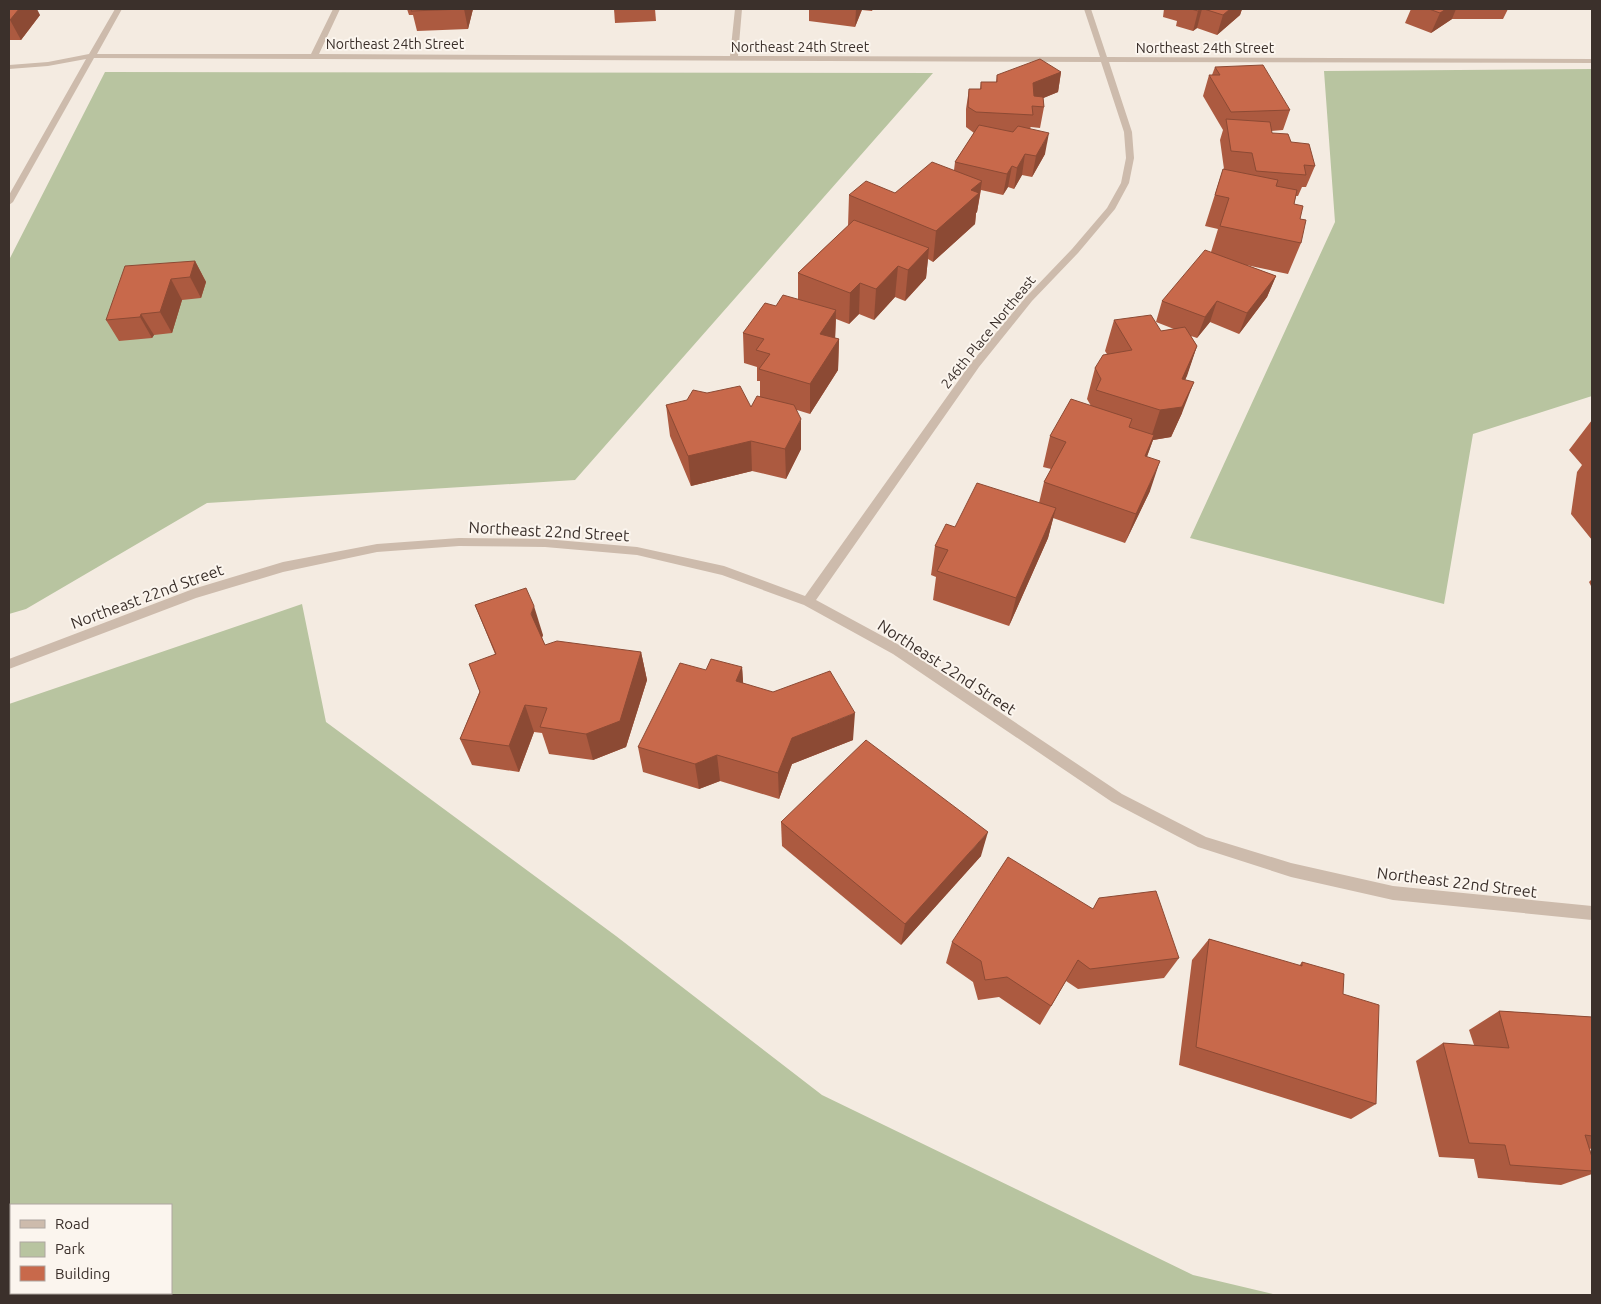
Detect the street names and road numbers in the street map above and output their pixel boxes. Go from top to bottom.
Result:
street label: Northeast 24th Street [326,36,465,52]
street label: Northeast 24th Street [731,39,870,55]
street label: Northeast 24th Street [1136,40,1275,56]
street label: 246th Place Northeast [938,272,1039,392]
street label: Northeast 22nd Street [468,518,631,544]
street label: Northeast 22nd Street [68,560,226,632]
street label: Northeast 22nd Street [875,616,1020,719]
street label: Northeast 22nd Street [1376,863,1539,901]

